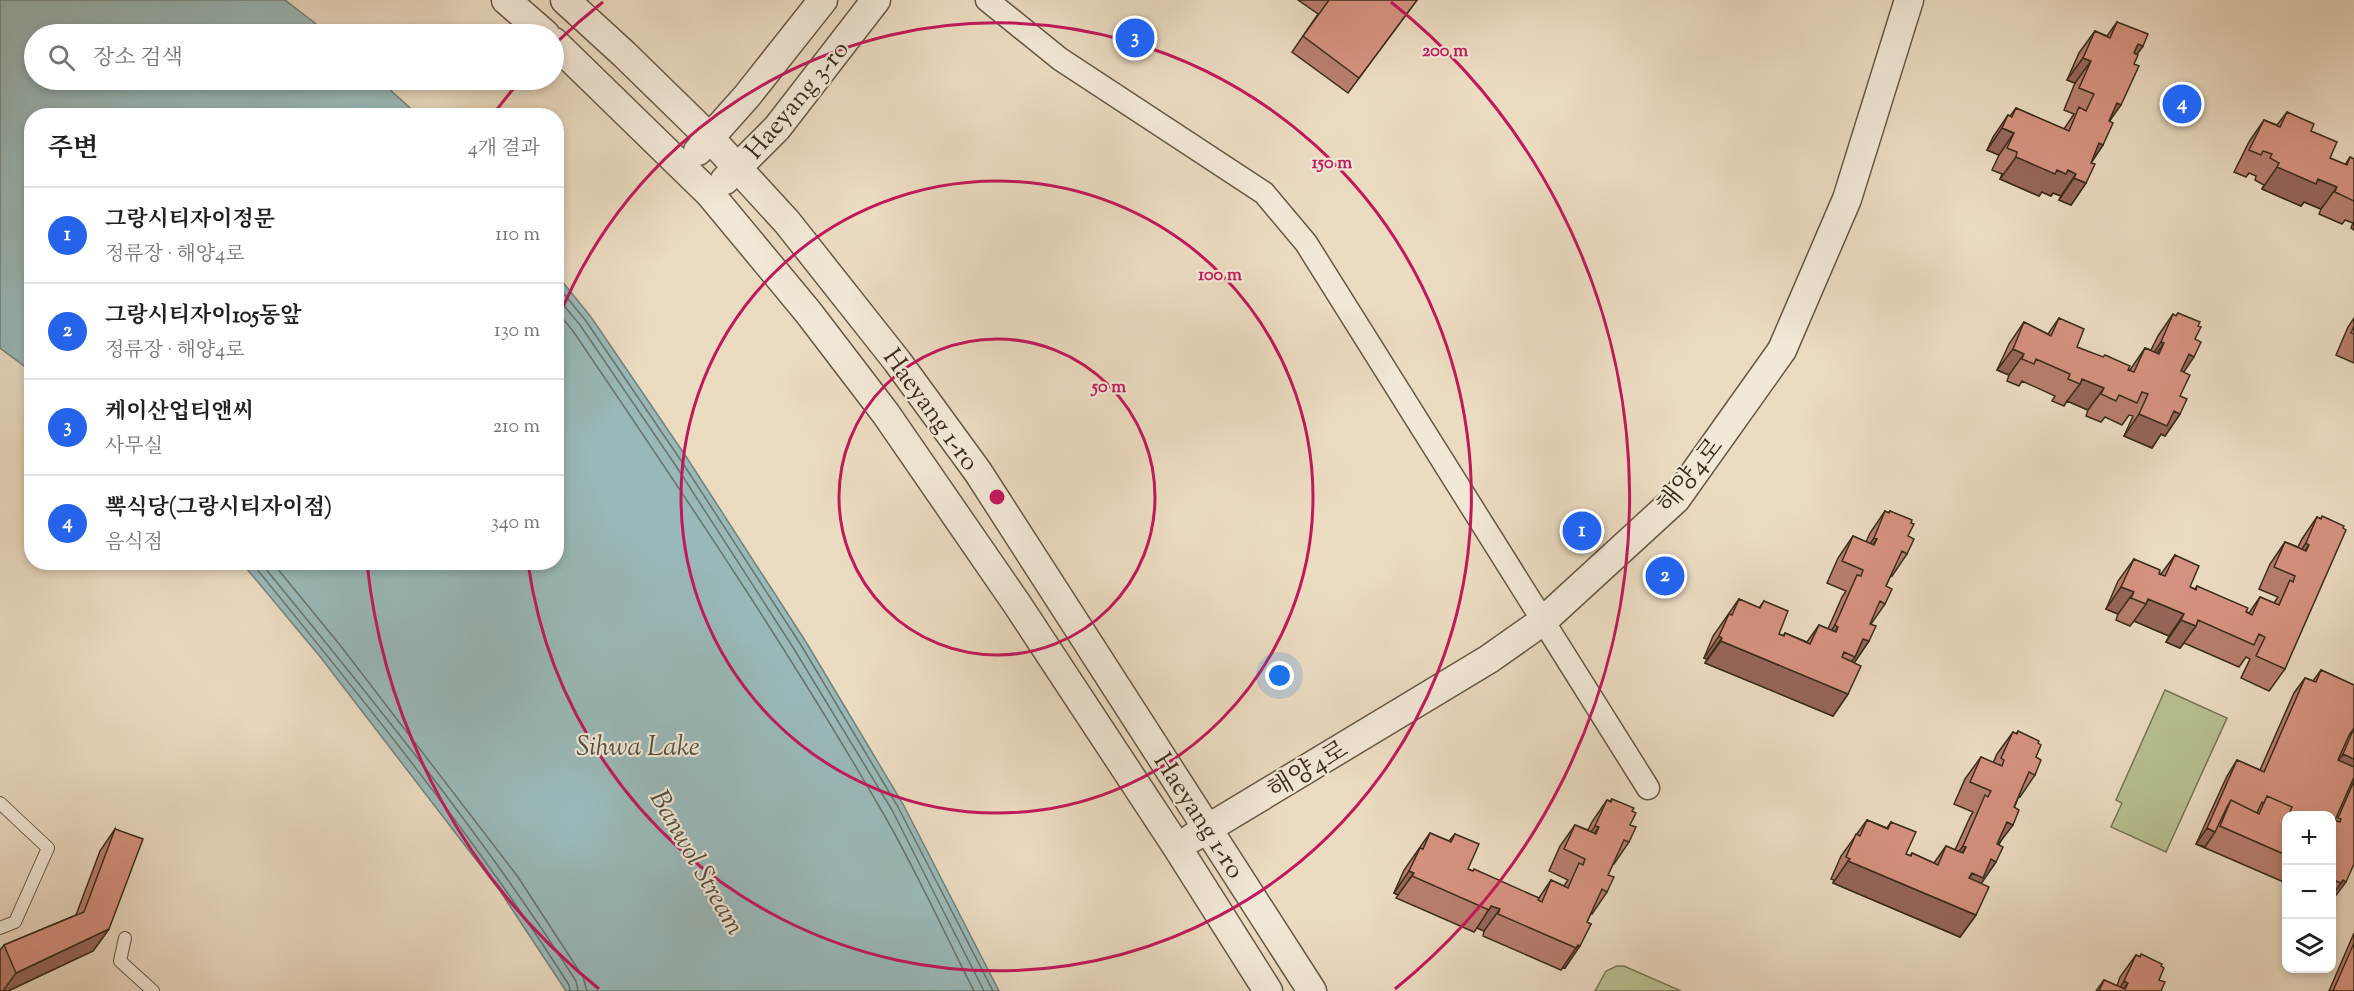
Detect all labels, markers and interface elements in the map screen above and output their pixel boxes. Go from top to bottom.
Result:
pin: 3 [1116,15,1154,60]
search box [24,24,564,90]
street label: Haeyang 3-ro [737,33,859,168]
text: 200 m [1422,39,1468,65]
icon: search [45,41,78,74]
text: 장소 검색 [93,43,183,75]
pin: 4 [2162,82,2202,126]
text: 주변 [48,131,98,168]
text: 4개 결과 [468,135,540,164]
text: 150 m [1312,151,1352,177]
text: 그랑시티자이정문 [105,205,275,237]
text: 1 [64,221,71,250]
text: 110 m [495,221,540,250]
text: 정류장 · 해양4로 [105,241,245,270]
text: 100 m [1198,263,1242,289]
text: 그랑시티자이105동앞 [105,301,301,333]
text: 2 [63,317,72,346]
text: 130 m [494,317,540,346]
text: 정류장 · 해양4로 [105,337,245,366]
street label: Haeyang 1-ro [873,342,987,479]
text: 50 m [1090,375,1126,401]
text: 케이산업티앤씨 [105,397,254,429]
text: 3 [63,413,72,442]
text: 210 m [493,413,540,442]
street label: 해양4로 [1649,431,1733,523]
text: 사무실 [105,433,163,462]
centre of rings [987,487,1007,507]
text: 뽁식당(그랑시티자이점) [105,493,332,525]
pin: 1 [1562,508,1602,554]
text: 4 [62,509,73,538]
text: 340 m [491,509,540,538]
text: 음식점 [105,529,163,558]
pin: 2 [1646,554,1684,598]
your location [1265,661,1294,690]
water label: Sihwa Lake [576,729,700,768]
street label: 해양4로 [1261,733,1356,810]
street label: Haeyang 1-ro [1143,746,1253,887]
water label: Banwol Stream [639,784,753,943]
map controls [2282,811,2336,973]
button: + [2282,811,2336,865]
button: − [2282,865,2336,919]
button: layers [2282,919,2336,973]

